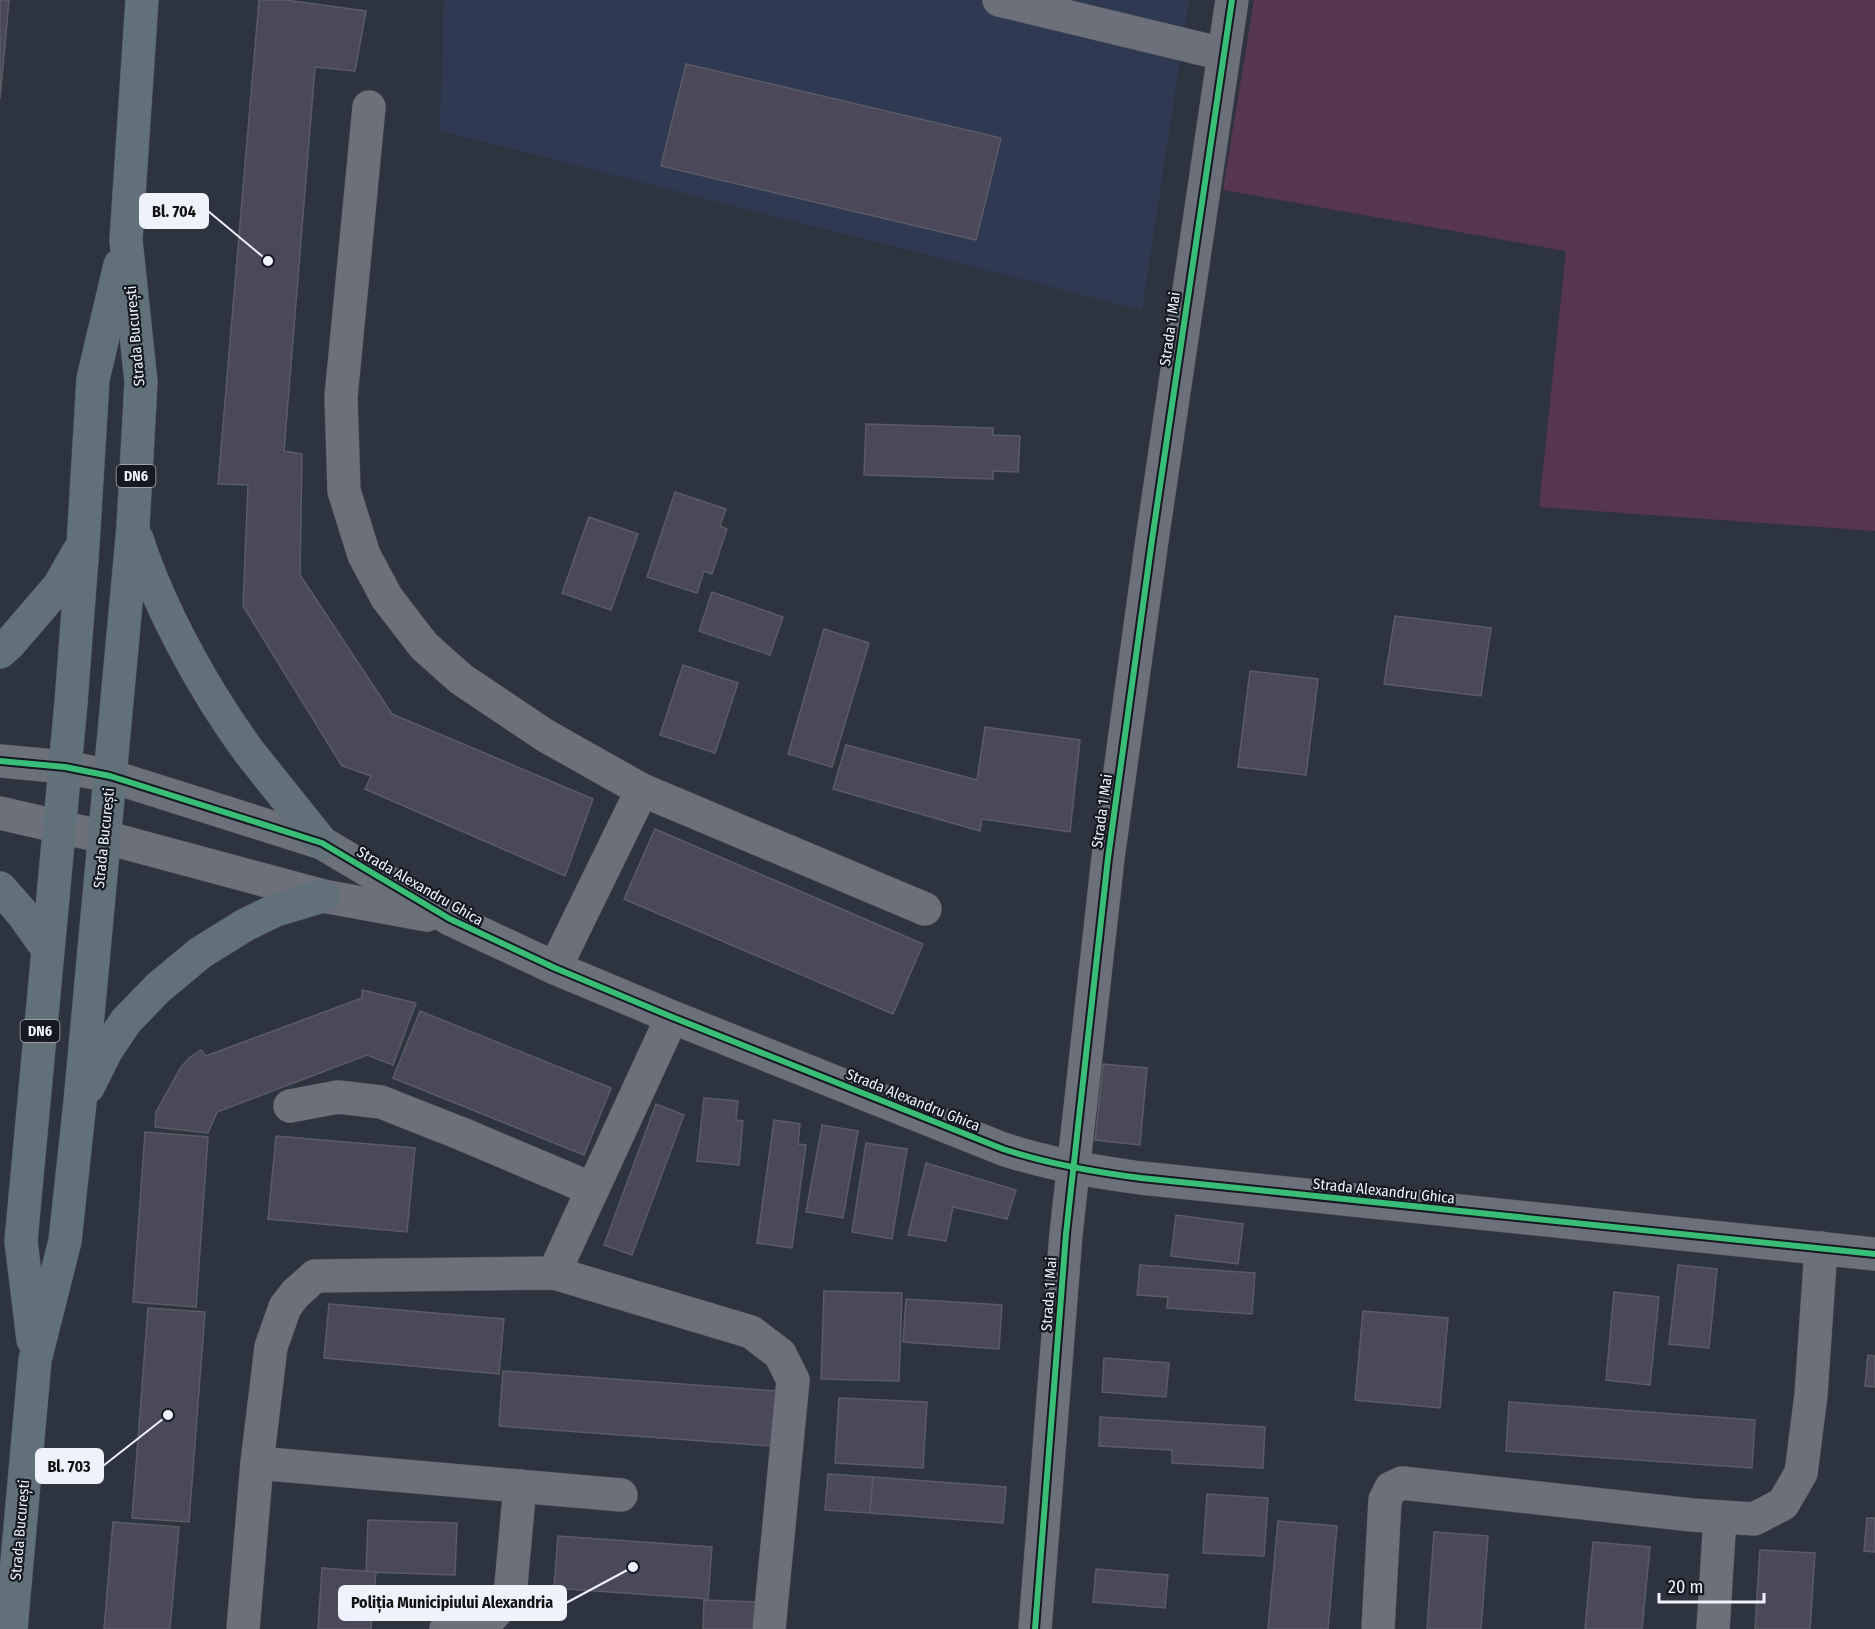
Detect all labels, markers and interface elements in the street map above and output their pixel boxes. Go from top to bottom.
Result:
callout: Bl. 704 [140,194,208,228]
text: Bl. 704 [152,202,196,221]
street label: Strada București [122,285,149,387]
street label: Strada 1 Mai [1156,291,1184,367]
road number: DN6 [116,465,156,487]
street label: Strada 1 Mai [1088,773,1116,849]
street label: Strada București [90,787,119,889]
street label: Strada Alexandru Ghica [354,843,486,929]
road number: DN6 [20,1020,60,1042]
street label: Strada Alexandru Ghica [844,1065,982,1135]
street label: Strada Alexandru Ghica [1312,1175,1456,1207]
street label: Strada 1 Mai [1037,1256,1061,1332]
callout: Bl. 703 [36,1449,103,1483]
text: Bl. 703 [47,1457,91,1476]
street label: Strada București [7,1479,34,1581]
scale bar [1659,1566,1764,1604]
text: 20 m [1668,1576,1703,1598]
callout: Poliția Municipiului Alexandria [339,1586,566,1620]
text: Poliția Municipiului Alexandria [351,1593,553,1613]

